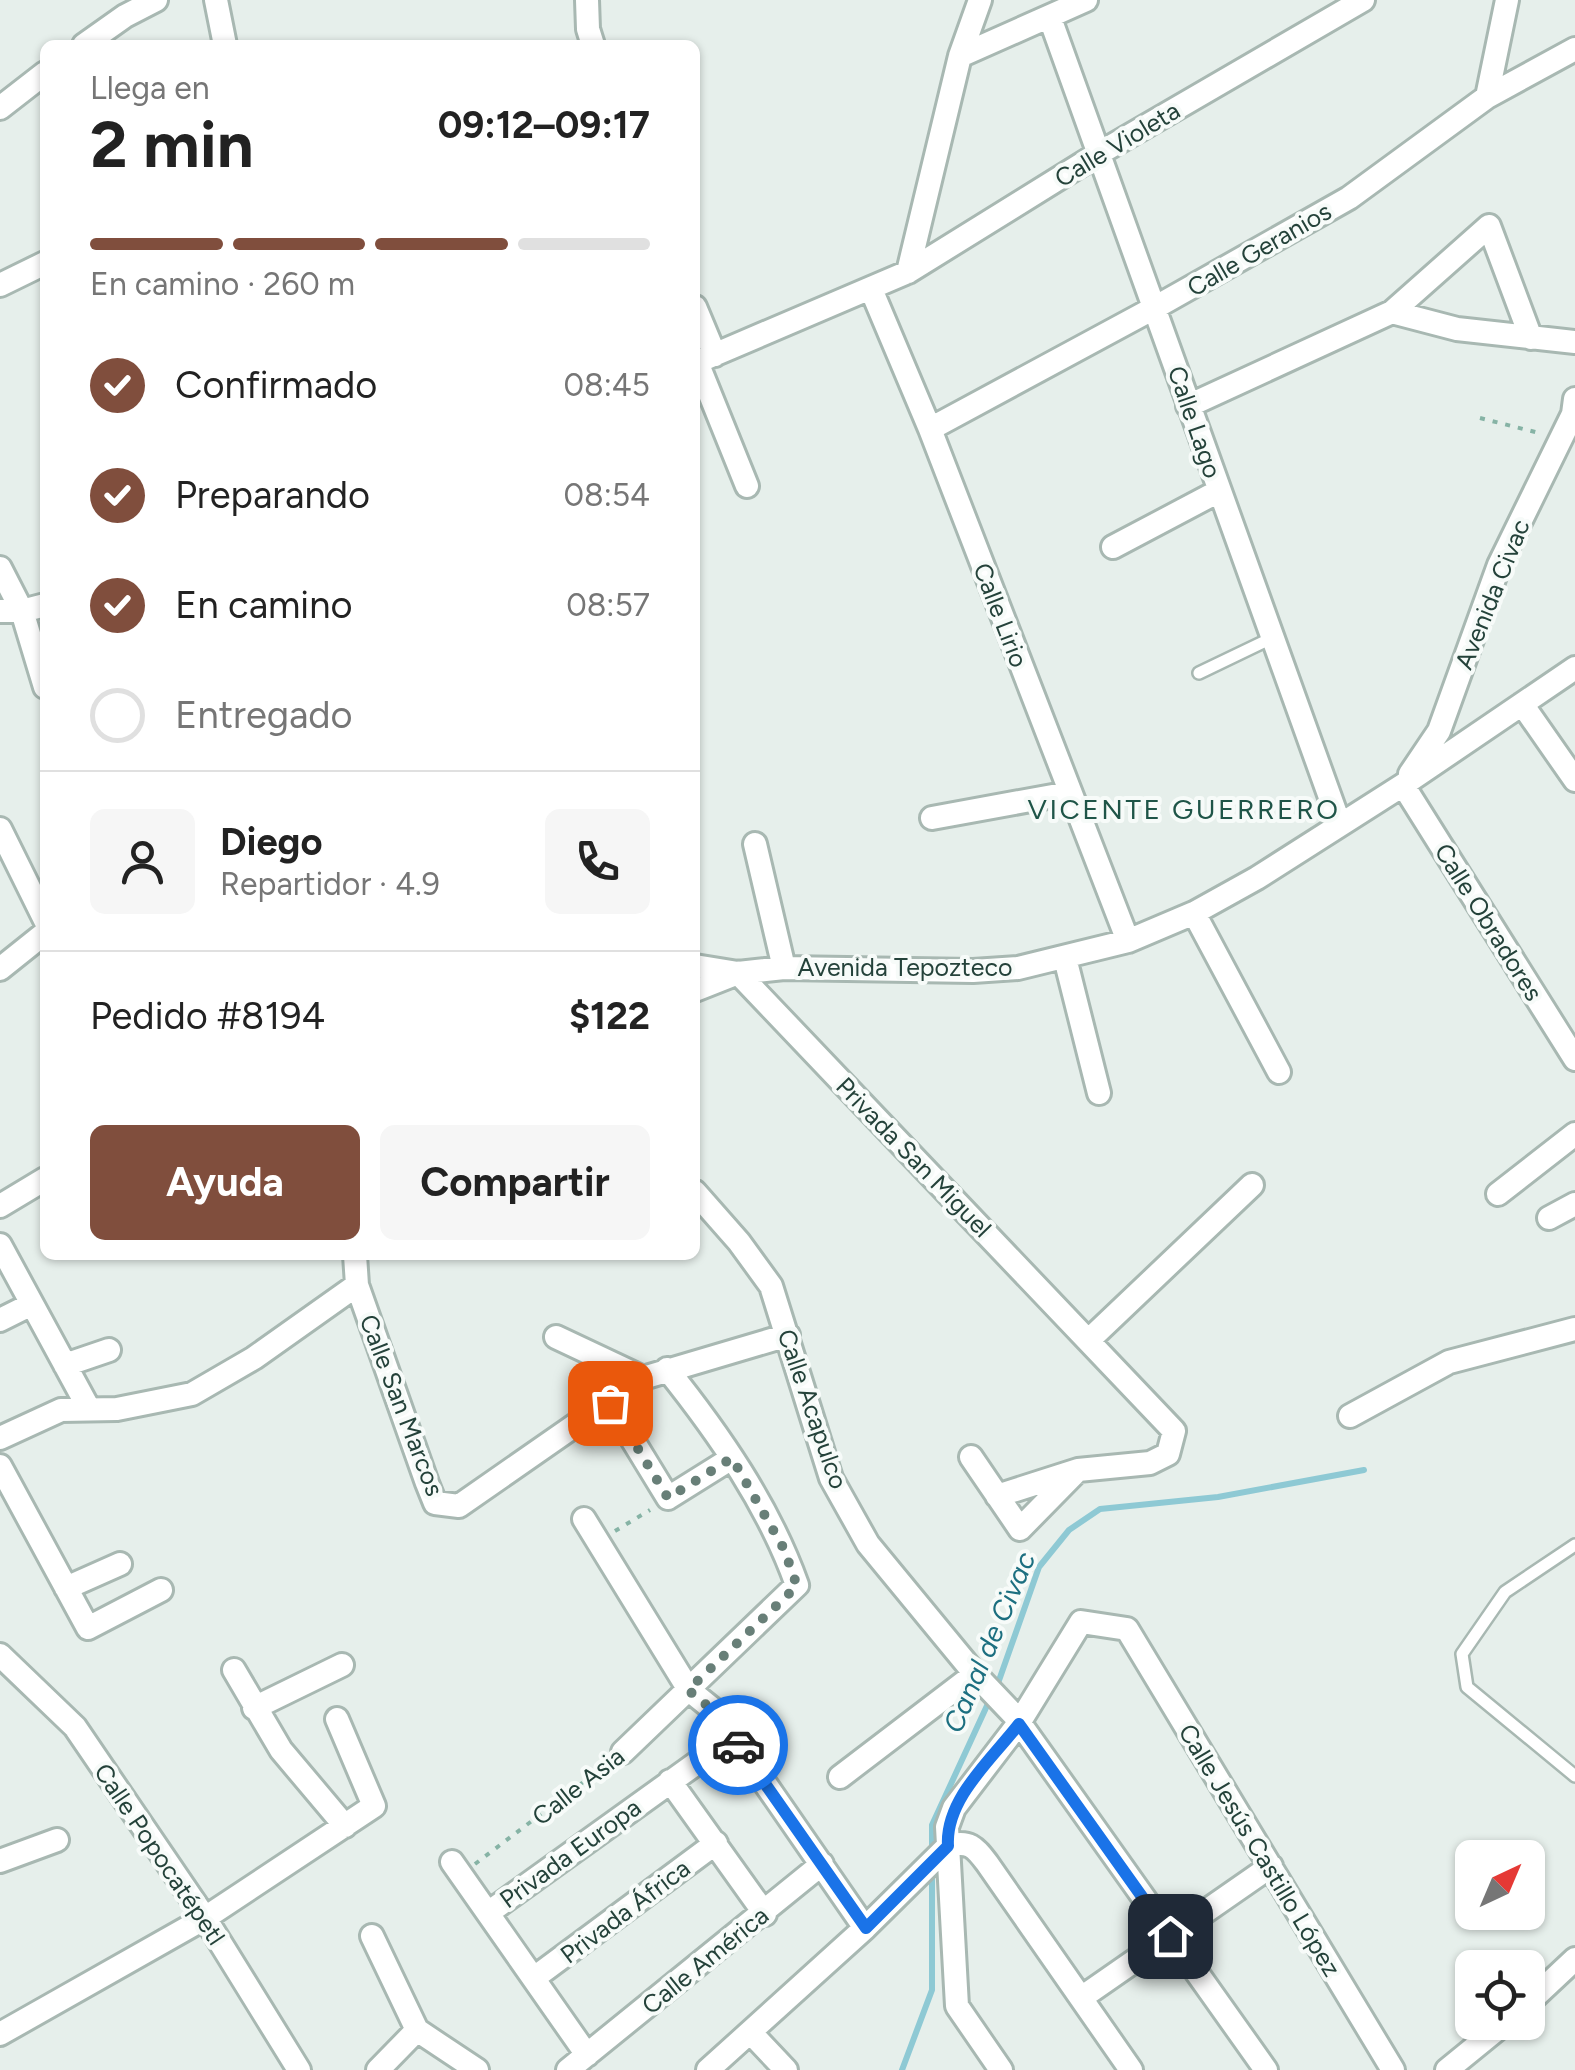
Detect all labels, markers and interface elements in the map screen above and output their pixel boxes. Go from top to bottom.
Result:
text: Llega en [90,69,210,107]
street label: Calle Violeta [1049,95,1185,193]
text: 09:12–09:17 [438,102,650,148]
text: 2 min [90,105,254,183]
street label: Calle Geranios [1182,196,1336,302]
text: En camino · 260 m [90,265,355,303]
icon: check [90,358,145,413]
text: Confirmado [175,362,377,408]
street label: Calle Lago [1162,362,1228,482]
text: 08:45 [563,366,650,404]
icon: check [90,468,145,523]
text: Preparando [175,472,370,518]
text: 08:54 [563,476,650,514]
street label: Avenida Civac [1448,515,1536,673]
street label: Calle Lirio [967,559,1035,671]
icon: check [90,578,145,633]
text: En camino [175,582,352,628]
text: 08:57 [566,586,650,624]
text: Entregado [175,692,353,738]
district label: VICENTE GUERRERO [1028,792,1340,826]
button: person [90,809,195,914]
button: phone [545,809,650,914]
text: Diego [220,819,323,865]
street label: Calle Obradores [1429,838,1549,1006]
text: Repartidor · 4.9 [220,865,440,903]
street label: Avenida Tepozteco [798,952,1012,982]
text: Pedido #8194 [90,993,325,1039]
text: $122 [569,993,650,1039]
street label: Privada San Miguel [830,1071,998,1243]
button: Ayuda [90,1125,360,1240]
button: Compartir [380,1125,650,1240]
street label: Calle San Marcos [354,1310,450,1500]
street label: Calle Acapulco [772,1325,854,1493]
pin [568,1361,653,1446]
icon: bag [583,1376,638,1431]
water label: Canal de Civac [936,1546,1042,1738]
courier [688,1695,788,1795]
icon: car [711,1718,766,1773]
street label: Calle Jesús Castillo López [1173,1718,1347,1982]
street label: Calle Asia [526,1741,630,1831]
street label: Calle Popocatépetl [88,1758,232,1950]
street label: Privada Europa [494,1792,646,1914]
north arrow [1455,1840,1545,1930]
map controls [1455,1840,1545,2040]
street label: Privada África [554,1853,696,1969]
pin [1128,1894,1213,1979]
street label: Calle América [636,1900,774,2020]
icon: home [1143,1909,1198,1964]
button: locate [1455,1950,1545,2040]

